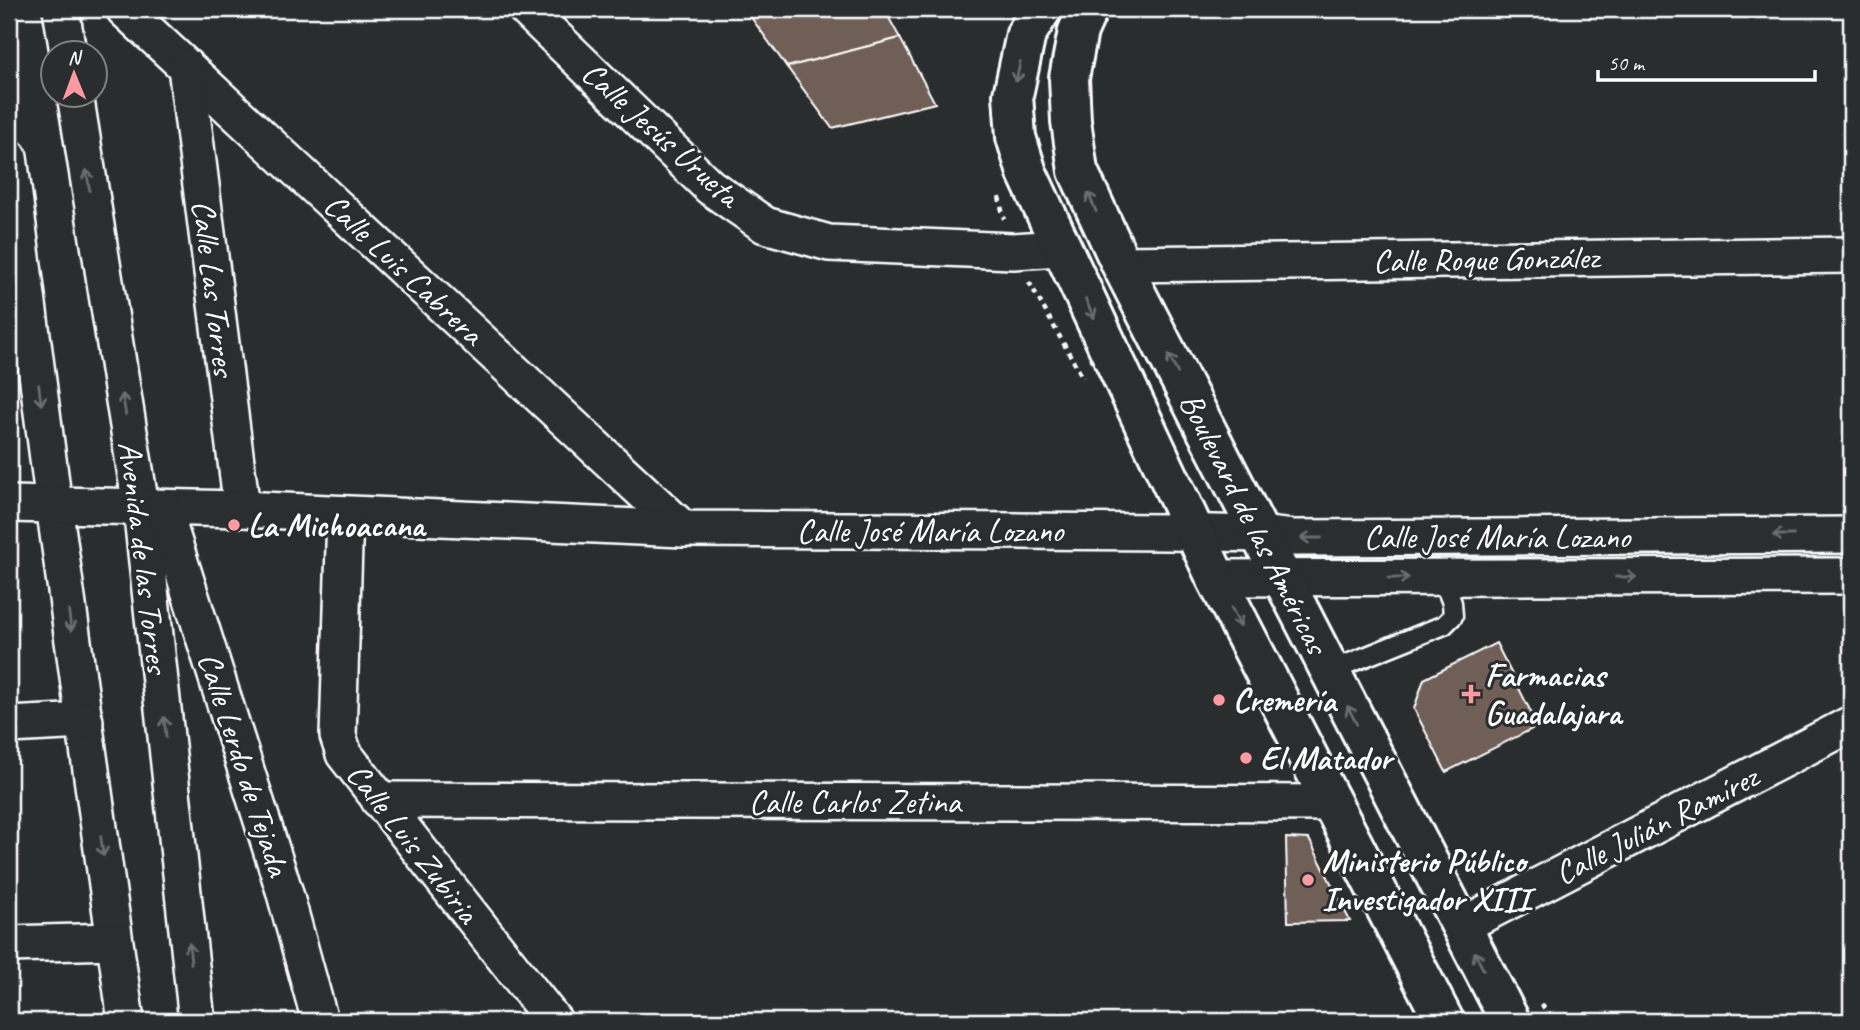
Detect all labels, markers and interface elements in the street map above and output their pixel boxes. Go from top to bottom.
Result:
north arrow [38,38,108,108]
scale bar [1598,38,1814,82]
text: N [68,46,83,70]
text: 50 m [1608,50,1646,76]
street label: Calle Jesús Urueta [573,52,751,218]
one-way arrow [1011,60,1025,83]
one-way arrow [81,169,94,192]
street label: Calle Luis Cabrera [315,184,495,356]
one-way arrow [1085,191,1098,213]
street label: Calle Las Torres [182,198,246,381]
street label: Calle Roque González [1373,236,1602,282]
one-way arrow [1083,298,1097,319]
one-way arrow [1165,354,1179,375]
one-way arrow [34,383,47,406]
street label: Boulevard de las Américas [1170,385,1339,663]
one-way arrow [117,394,130,416]
street label: Avenida de las Torres [109,439,179,678]
place label: La Michoacana [248,504,428,546]
street label: Calle José María Lozano [797,510,1066,552]
street label: Calle José María Lozano [1364,516,1633,558]
marker: La Michoacana [226,517,242,533]
one-way arrow [1772,528,1795,542]
one-way arrow [1299,531,1322,545]
one-way arrow [1614,570,1637,584]
one-way arrow [1387,571,1410,585]
one-way arrow [1230,606,1243,627]
one-way arrow [64,609,77,631]
street label: Calle Lerdo de Tejada [188,647,300,882]
place label: Farmacias Guadalajara [1485,654,1624,734]
place label: Cremería [1233,679,1338,721]
marker: Farmacias Guadalajara [1463,686,1479,702]
marker: Cremería [1211,692,1227,708]
one-way arrow [1345,705,1358,726]
one-way arrow [158,716,171,739]
place label: El Matador [1260,737,1396,779]
marker: El Matador [1238,750,1254,766]
street label: Calle Luis Zubiria [337,754,490,933]
street label: Calle Julián Ramírez [1547,755,1767,894]
street label: Calle Carlos Zetina [749,781,964,823]
one-way arrow [95,834,108,857]
place label: Ministerio Público Investigador XIII [1322,840,1537,920]
marker: Ministerio Público Investigador XIII [1300,872,1316,888]
one-way arrow [183,943,196,965]
one-way arrow [1471,951,1485,971]

